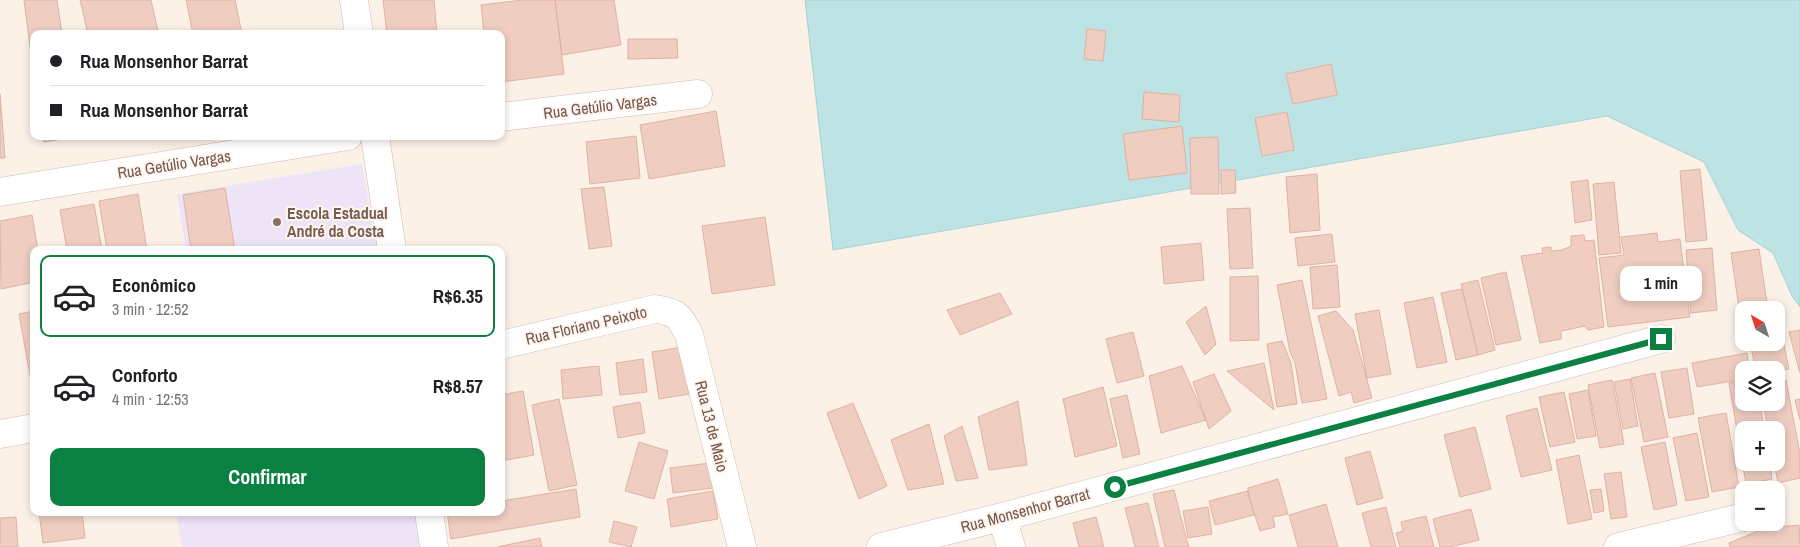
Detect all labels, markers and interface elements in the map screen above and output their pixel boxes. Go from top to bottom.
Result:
text: Rua Monsenhor Barrat [80,48,248,74]
street label: Rua Getúlio Vargas [542,88,658,124]
text: Rua Monsenhor Barrat [80,97,248,123]
street label: Rua Getúlio Vargas [116,144,232,184]
place label: Escola Estadual André da Costa [287,202,388,242]
marker: Escola Estadual André da Costa [271,216,283,228]
callout: 1 min [1620,266,1702,302]
text: Econômico [112,272,196,298]
text: 1 min [1644,272,1678,294]
icon: car [52,274,97,319]
text: R$6.35 [433,283,483,309]
text: 3 min · 12:52 [112,298,189,320]
street label: Rua Floriano Peixoto [523,300,649,350]
north arrow [1735,301,1785,351]
map controls [1735,301,1785,531]
route end [1650,328,1672,350]
button: layers [1735,361,1785,411]
text: Conforto [112,362,178,388]
icon: car [52,364,97,409]
text: R$8.57 [433,373,483,399]
street label: Rua 13 de Maio [690,378,734,474]
text: 4 min · 12:53 [112,388,189,410]
button: + [1735,421,1785,471]
button: Confirmar [50,448,485,506]
route start [1104,476,1126,498]
button: − [1735,481,1785,531]
street label: Rua Monsenhor Barrat [958,482,1092,538]

